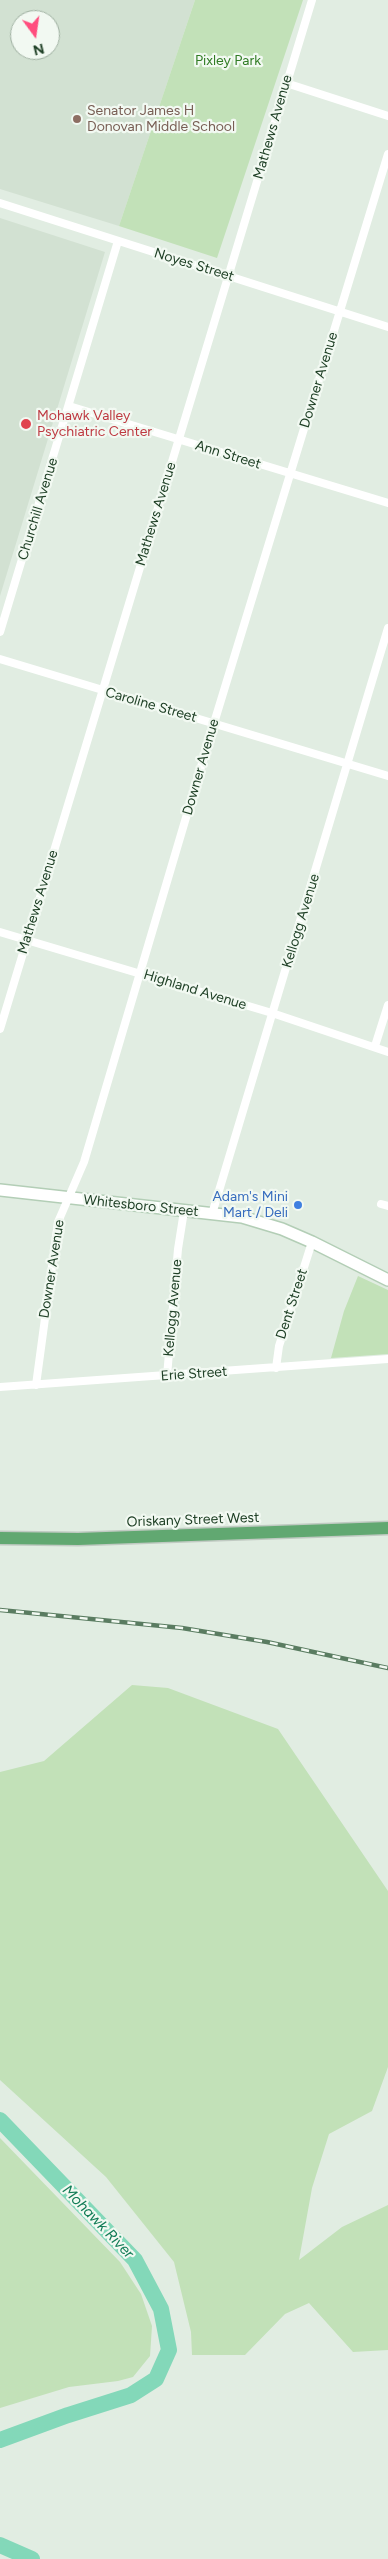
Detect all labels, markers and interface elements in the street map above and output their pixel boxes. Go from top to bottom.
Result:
north arrow [10,10,60,60]
text: N [31,40,46,59]
park label: Pixley Park [195,53,261,69]
street label: Mathews Avenue [250,73,296,181]
place label: Senator James H Donovan Middle School [87,103,235,136]
marker: Senator James H Donovan Middle School [71,113,83,125]
street label: Noyes Street [152,245,236,285]
street label: Downer Avenue [296,330,342,430]
place label: Mohawk Valley Psychiatric Center [37,408,152,441]
marker: Mohawk Valley Psychiatric Center [19,417,33,431]
street label: Ann Street [193,437,263,473]
street label: Churchill Avenue [14,456,62,562]
street label: Mathews Avenue [132,460,180,568]
street label: Caroline Street [103,684,199,726]
street label: Downer Avenue [179,717,223,817]
street label: Mathews Avenue [14,848,62,956]
street label: Kellogg Avenue [279,872,323,970]
street label: Highland Avenue [141,966,249,1014]
place label: Adam's Mini Mart / Deli [212,1189,288,1222]
street label: Whitesboro Street [83,1192,199,1220]
marker: Adam's Mini Mart / Deli [292,1199,304,1211]
street label: Downer Avenue [36,1219,68,1319]
street label: Kellogg Avenue [160,1259,186,1357]
street label: Dent Street [273,1267,311,1341]
street label: Erie Street [160,1363,228,1385]
street label: Oriskany Street West [126,1509,260,1531]
water label: Mohawk River [58,2182,138,2262]

